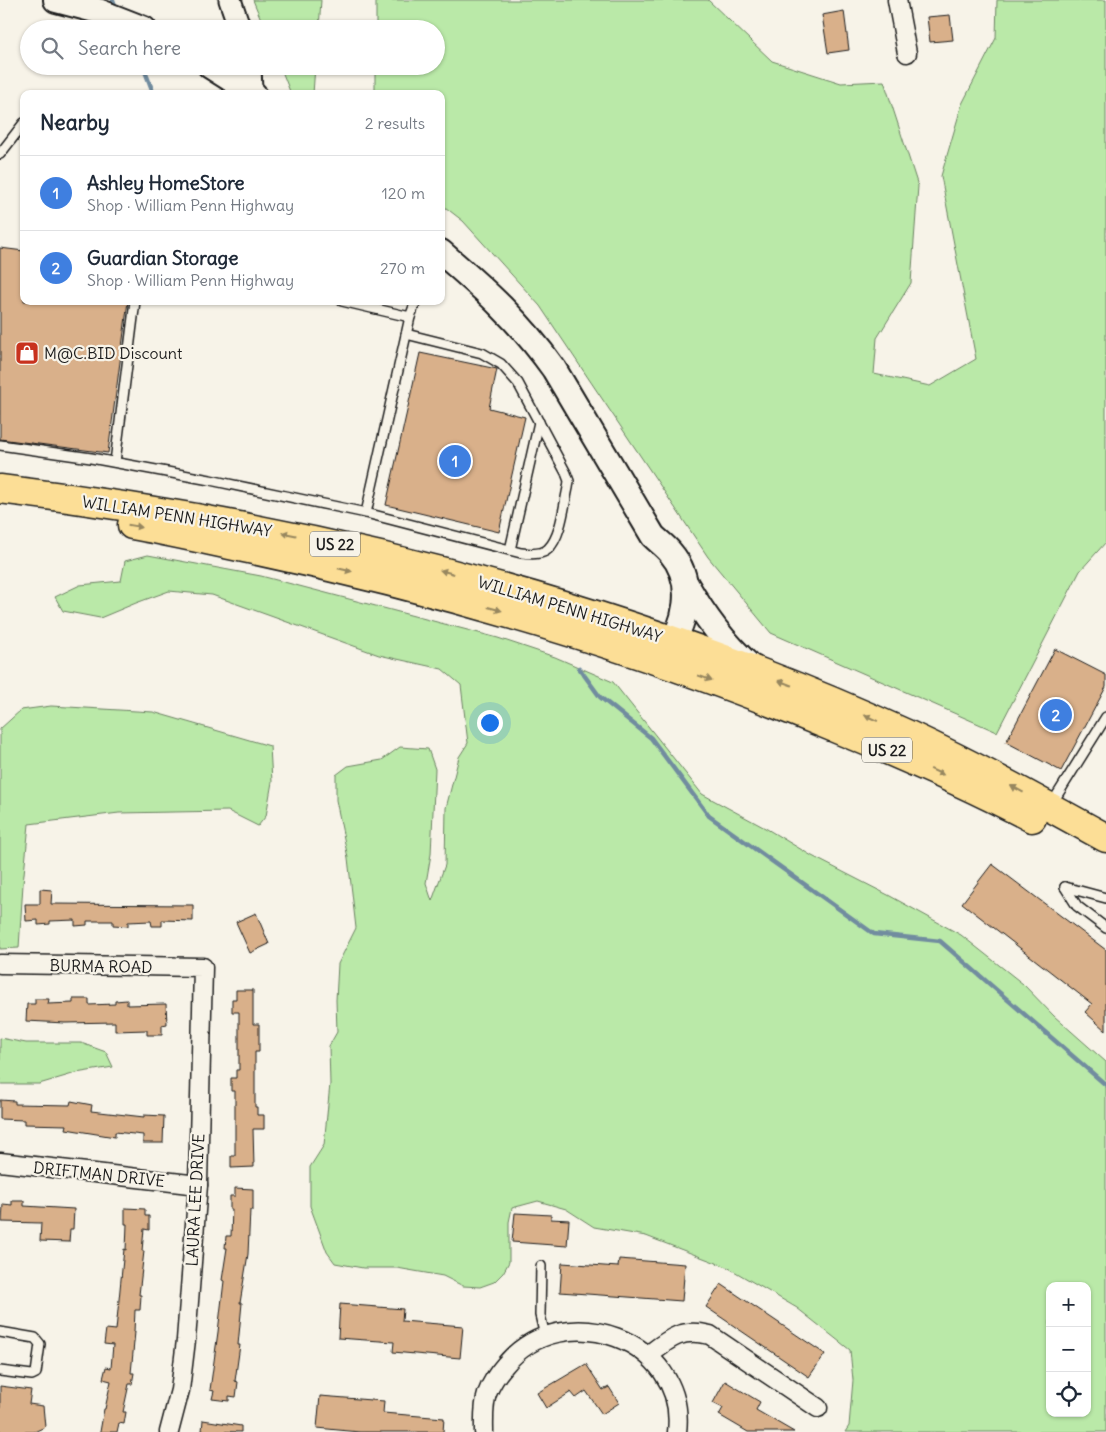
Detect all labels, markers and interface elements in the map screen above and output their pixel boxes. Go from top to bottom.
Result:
search box [20,20,445,75]
icon: search [38,34,66,62]
text: Search here [78,36,181,60]
text: Nearby [40,109,110,136]
text: 2 results [365,113,425,133]
text: Ashley HomeStore [87,171,245,195]
text: 1 [53,183,59,203]
text: 120 m [382,183,425,203]
text: Shop · William Penn Highway [87,195,294,215]
text: Guardian Storage [87,246,238,270]
text: 2 [52,258,60,278]
text: 270 m [380,258,425,278]
text: Shop · William Penn Highway [87,270,294,290]
shop icon: M@C.BID Discount [14,340,40,366]
place label: M@C.BID Discount [44,343,183,363]
pin: 1 [439,442,471,480]
street label: WILLIAM PENN HIGHWAY [81,491,273,541]
one-way arrow [127,522,143,530]
one-way arrow [280,530,296,538]
road number: US 22 [310,532,360,556]
one-way arrow [338,567,354,575]
one-way arrow [439,567,454,575]
street label: WILLIAM PENN HIGHWAY [475,571,665,647]
one-way arrow [487,605,502,613]
one-way arrow [698,675,713,682]
one-way arrow [777,679,792,687]
pin: 2 [1040,696,1072,734]
your location [477,710,503,736]
one-way arrow [864,714,878,722]
road number: US 22 [862,738,912,762]
one-way arrow [930,769,944,777]
one-way arrow [1011,785,1024,794]
street label: BURMA ROAD [49,955,153,977]
street label: LAURA LEE DRIVE [182,1133,208,1267]
street label: DRIFTMAN DRIVE [32,1157,166,1191]
map controls [1046,1282,1091,1417]
button: + [1046,1282,1091,1327]
button: − [1046,1327,1091,1372]
button: locate [1046,1372,1091,1417]

